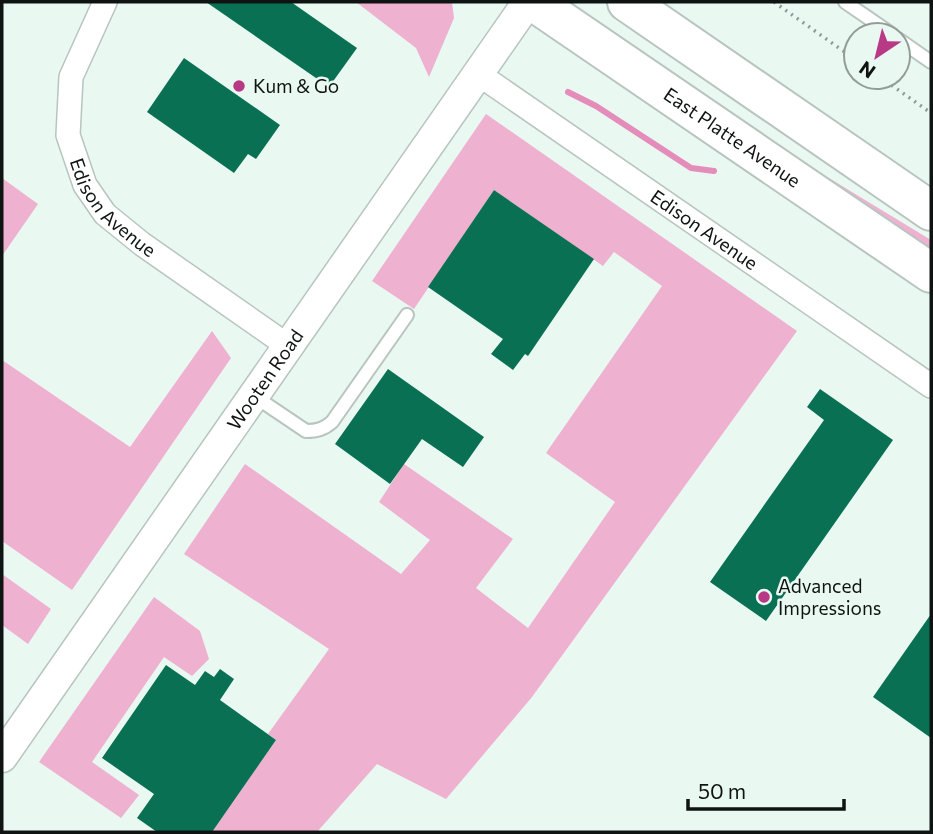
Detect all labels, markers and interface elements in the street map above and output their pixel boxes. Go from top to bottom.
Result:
north arrow [842,21,912,91]
text: N [855,57,879,84]
place label: Kum & Go [253,74,339,97]
marker: Kum & Go [231,78,247,94]
street label: East Platte Avenue [660,82,805,192]
street label: Edison Avenue [66,155,161,261]
street label: Edison Avenue [646,184,763,274]
street label: Wooten Road [222,325,307,434]
place label: Advanced Impressions [778,574,881,619]
marker: Advanced Impressions [756,589,772,605]
scale bar [688,768,844,812]
text: 50 m [698,778,746,803]

